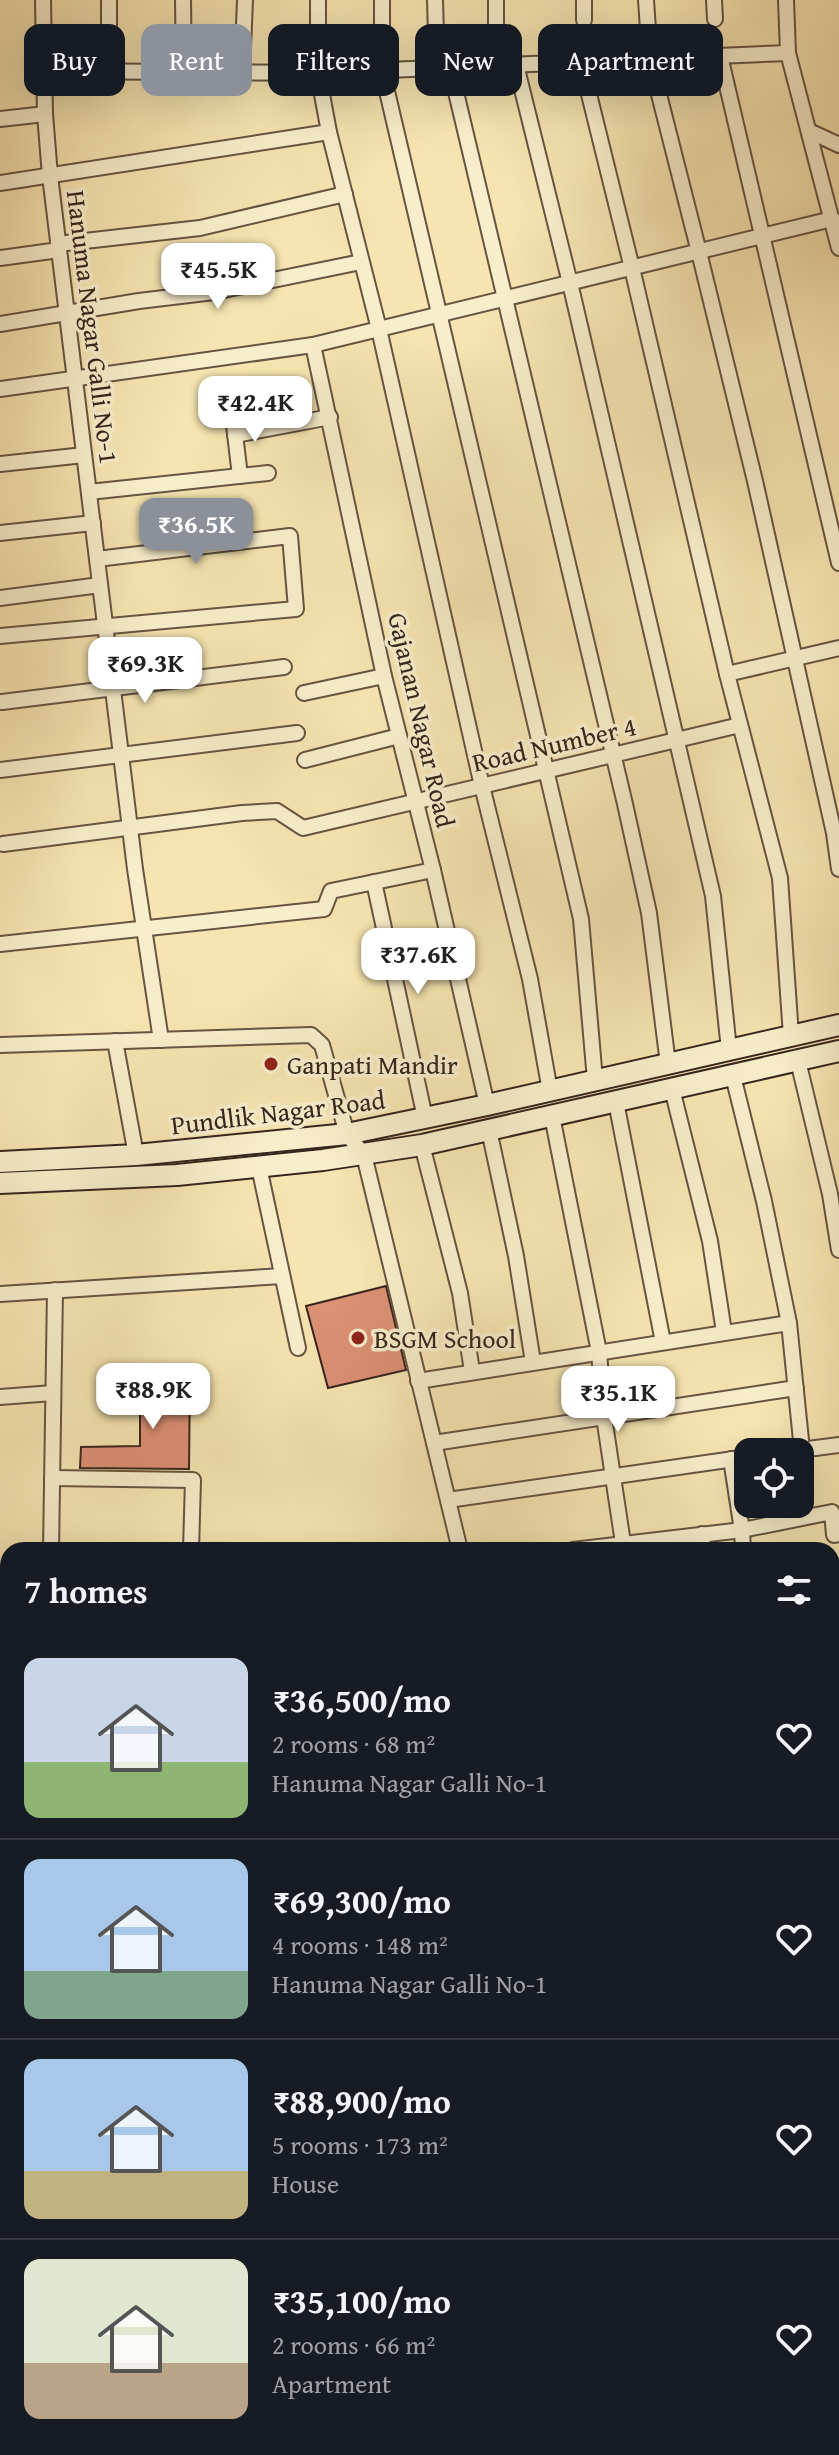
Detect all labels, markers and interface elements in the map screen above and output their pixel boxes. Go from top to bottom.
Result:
chip: Buy [24,24,125,96]
chip: Rent [141,24,252,96]
chip: Filters [268,24,399,96]
chip: New [415,24,522,96]
chip: Apartment [538,24,723,96]
street label: Hanuma Nagar Galli No-1 [57,188,129,466]
pin: ₹45.5K [153,243,283,311]
text: ₹45.5K [179,249,257,288]
pin: ₹42.4K [190,376,320,444]
text: ₹42.4K [216,382,294,421]
pin: ₹36.5K [131,498,261,566]
text: ₹36.5K [157,504,235,543]
street label: Gajanan Nagar Road [378,609,466,831]
pin: ₹69.3K [80,637,210,705]
text: ₹69.3K [106,643,184,682]
street label: Road Number 4 [468,706,640,782]
pin: ₹37.6K [353,928,483,996]
text: ₹37.6K [379,934,457,973]
place label: Ganpati Mandir [287,1045,458,1084]
marker: Ganpati Mandir [262,1055,280,1073]
street label: Pundlik Nagar Road [169,1080,387,1144]
place label: BSGM School [374,1319,516,1358]
marker: BSGM School [349,1329,367,1347]
pin: ₹88.9K [88,1363,218,1431]
pin: ₹35.1K [553,1366,683,1434]
text: ₹88.9K [114,1369,192,1408]
text: ₹35.1K [579,1372,657,1411]
map controls [734,1438,814,1518]
button: locate [734,1438,814,1518]
text: 7 homes [24,1566,148,1615]
icon: filters [772,1568,816,1612]
text: ₹36,500/mo [272,1675,451,1724]
icon: home [88,1690,184,1786]
icon: heart [772,1716,816,1760]
text: 2 rooms · 68 m² [272,1724,435,1763]
text: Hanuma Nagar Galli No-1 [272,1763,547,1802]
text: ₹69,300/mo [272,1876,451,1925]
icon: home [88,1891,184,1987]
icon: heart [772,1917,816,1961]
text: 4 rooms · 148 m² [272,1925,448,1964]
text: Hanuma Nagar Galli No-1 [272,1964,547,2003]
text: ₹88,900/mo [272,2076,451,2125]
icon: home [88,2091,184,2187]
icon: heart [772,2117,816,2161]
text: 5 rooms · 173 m² [272,2125,448,2164]
text: House [272,2164,339,2203]
text: ₹35,100/mo [272,2276,451,2325]
icon: home [88,2291,184,2387]
icon: heart [772,2317,816,2361]
text: 2 rooms · 66 m² [272,2325,435,2364]
text: Apartment [272,2364,391,2403]

